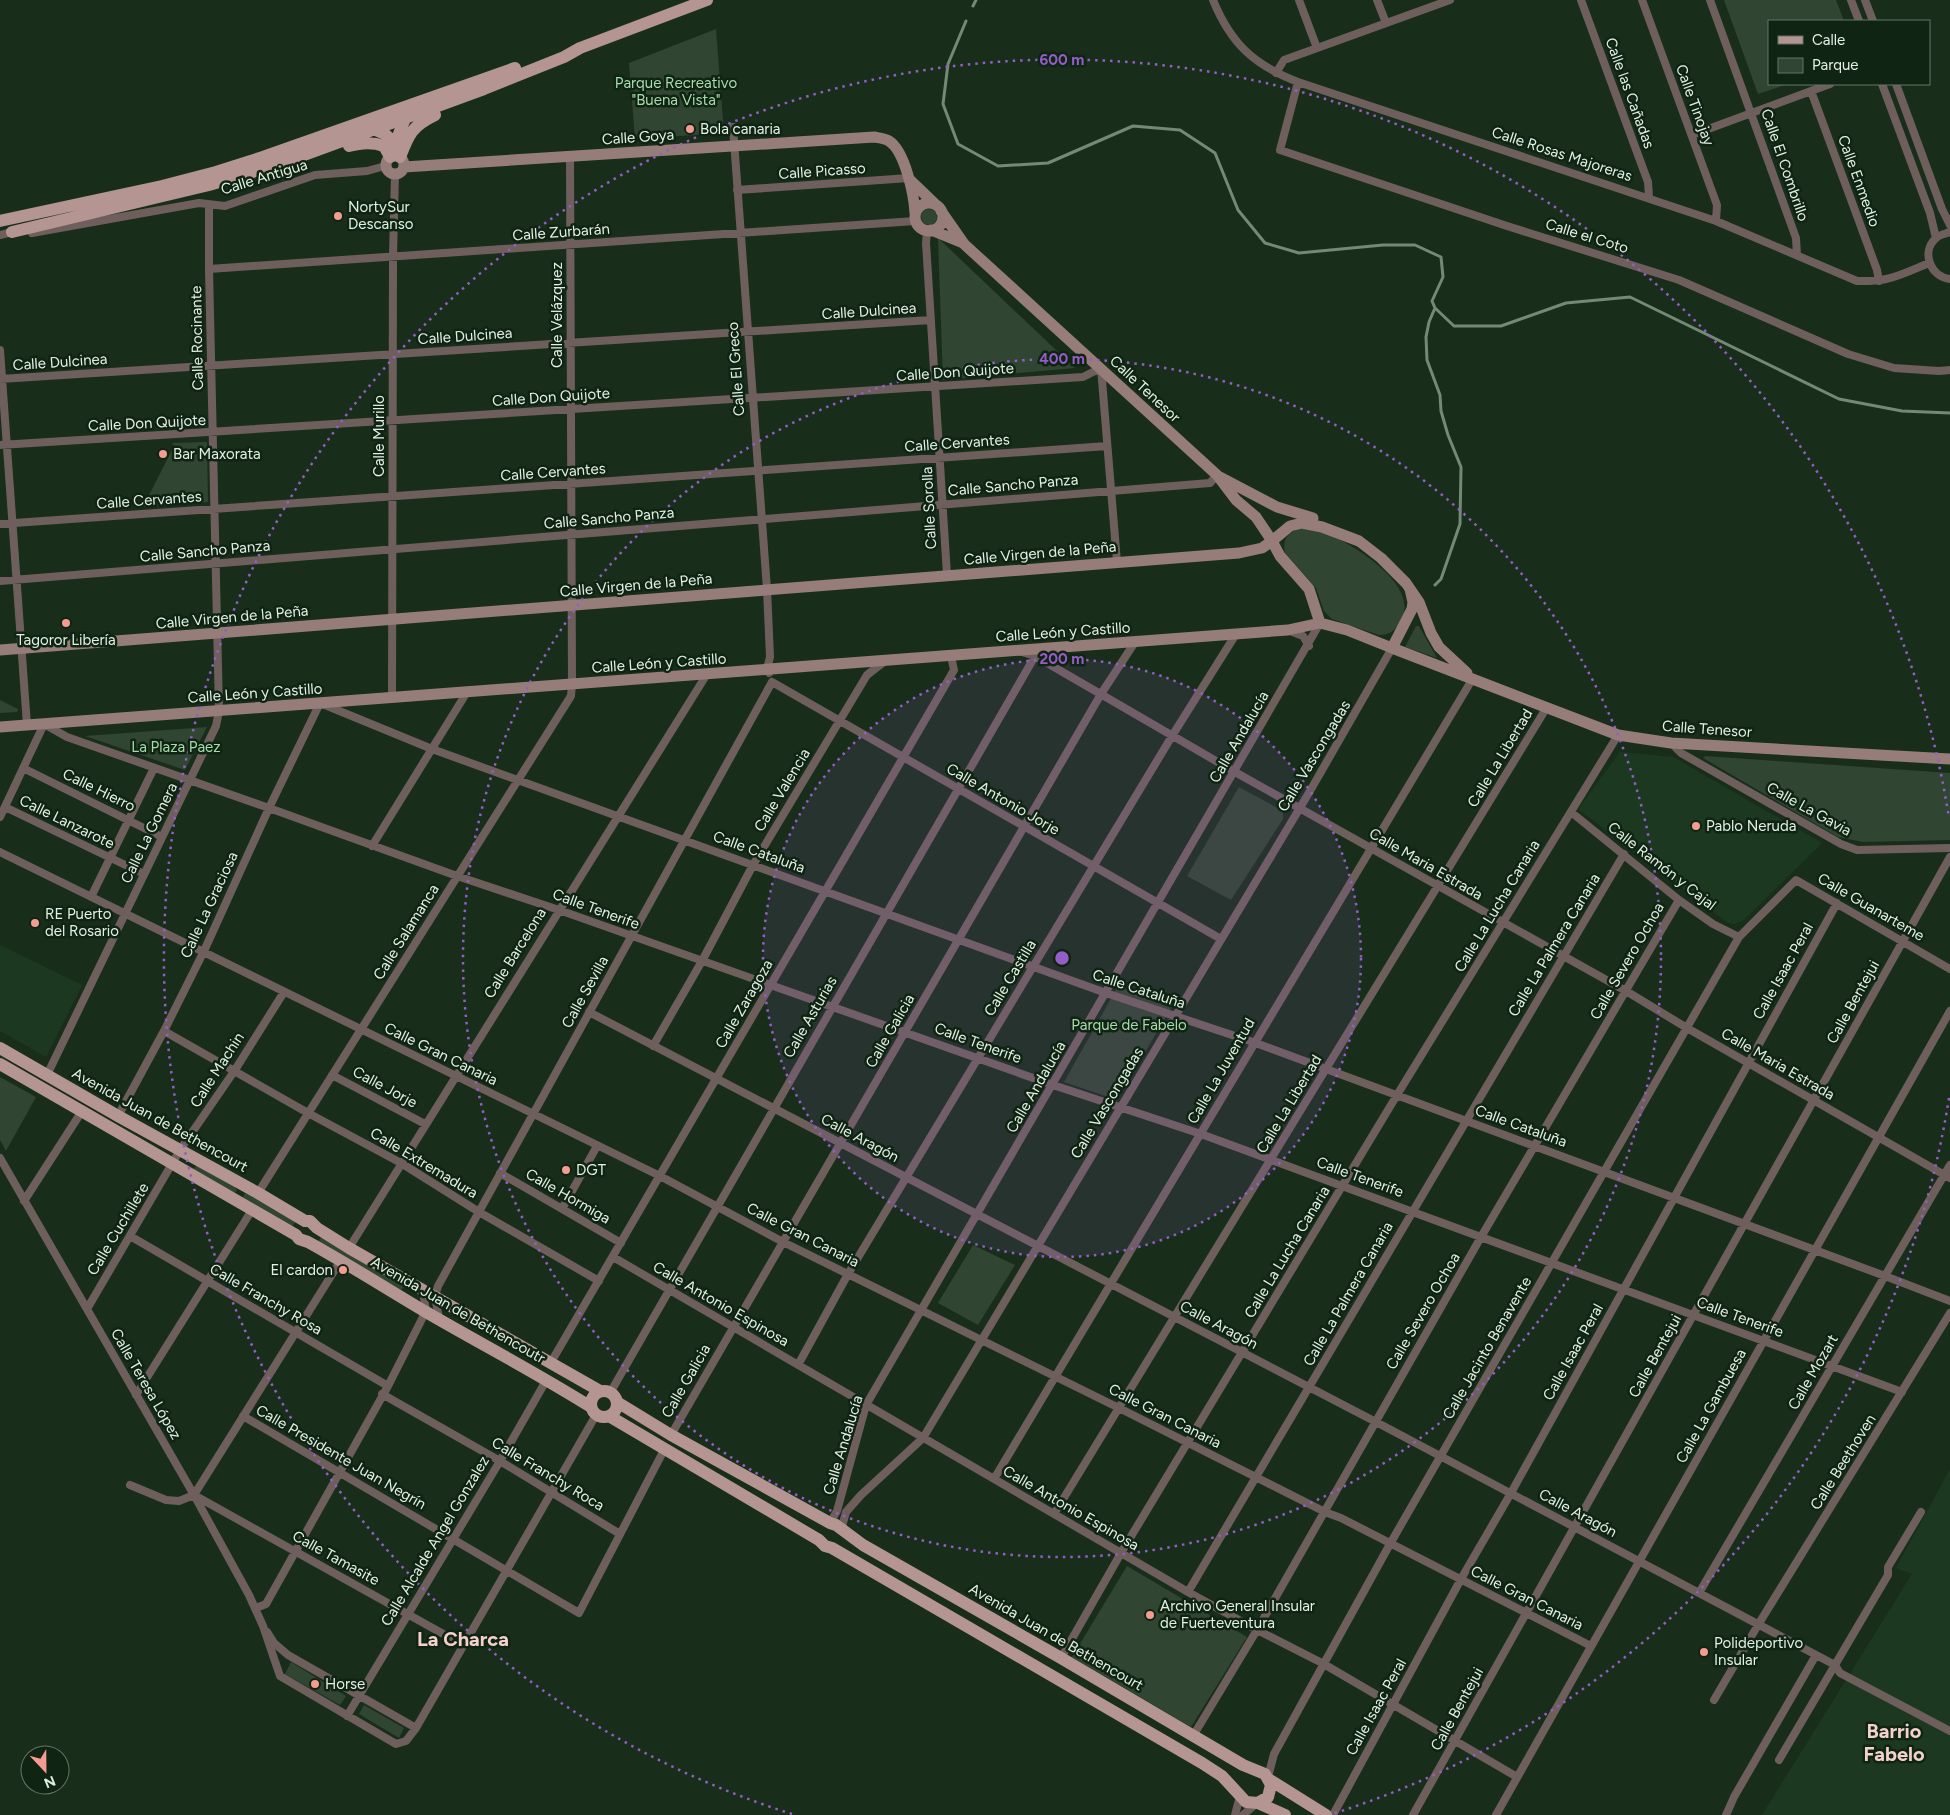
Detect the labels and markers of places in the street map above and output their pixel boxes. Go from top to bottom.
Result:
place label: Bola canaria [700,120,781,138]
marker: Bola canaria [684,123,696,135]
place label: NortySur Descanso [348,198,414,233]
marker: NortySur Descanso [332,210,344,222]
place label: Bar Maxorata [173,445,261,463]
marker: Bar Maxorata [157,448,169,460]
marker: Tagoror Libería [60,617,72,629]
place label: Tagoror Libería [16,631,116,649]
place label: Pablo Neruda [1706,817,1796,835]
marker: Pablo Neruda [1690,820,1702,832]
place label: RE Puerto del Rosario [45,905,119,940]
marker: RE Puerto del Rosario [29,917,41,929]
centre of rings [1053,949,1071,967]
place label: DGT [576,1161,607,1179]
marker: DGT [560,1164,572,1176]
place label: El cardon [270,1261,333,1279]
marker: El cardon [337,1264,349,1276]
place label: Archivo General Insular de Fuerteventura [1160,1597,1315,1632]
marker: Archivo General Insular de Fuerteventura [1144,1609,1156,1621]
place label: Polideportivo Insular [1714,1634,1803,1669]
marker: Polideportivo Insular [1698,1646,1710,1658]
place label: Horse [325,1675,365,1693]
marker: Horse [309,1678,321,1690]

